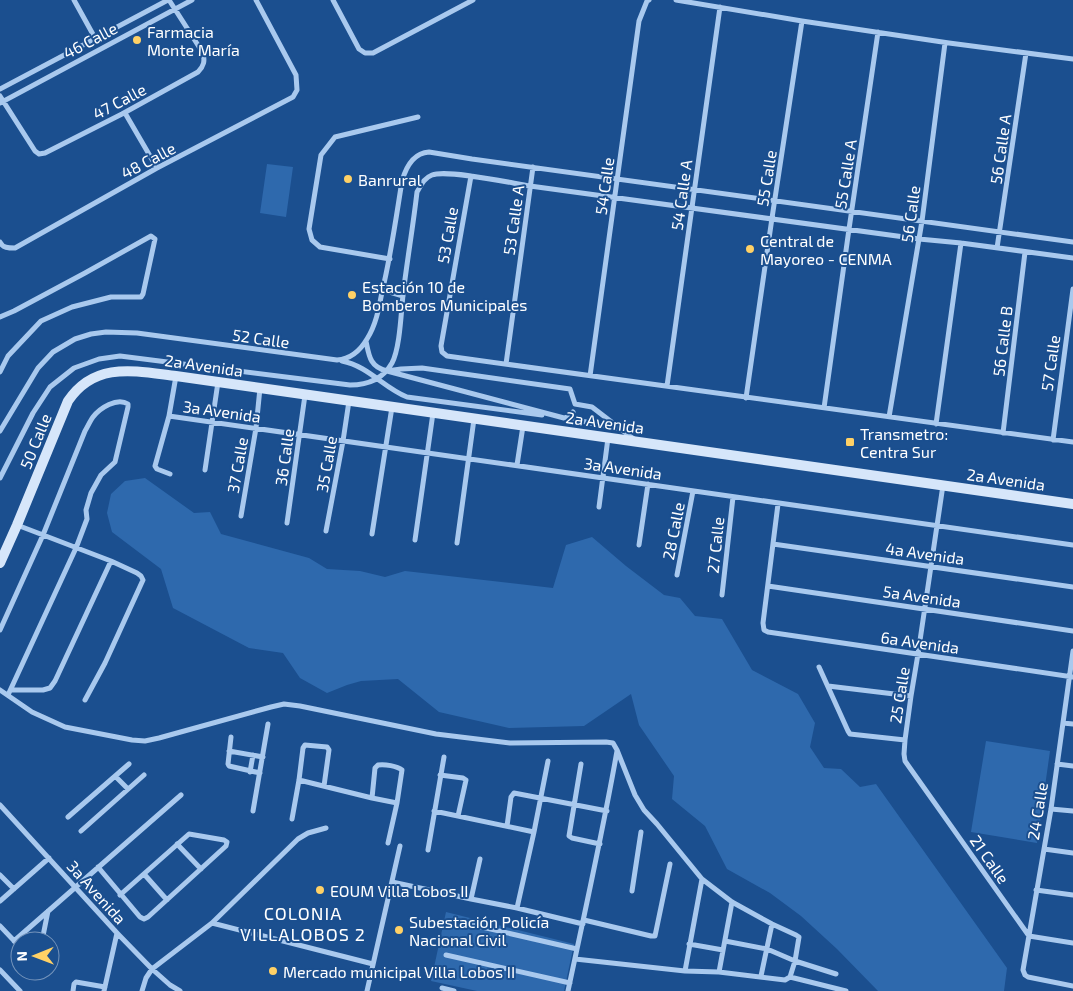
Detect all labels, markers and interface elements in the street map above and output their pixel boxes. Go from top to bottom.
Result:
street label: 46 Calle [60,18,120,62]
place label: Farmacia Monte María [147,22,240,59]
marker: Farmacia Monte María [131,34,143,46]
street label: 47 Calle [89,79,149,123]
street label: 56 Calle A [986,113,1014,185]
street label: 48 Calle [117,138,179,182]
street label: 55 Calle A [830,138,860,210]
street label: 55 Calle [752,148,780,208]
street label: 54 Calle [591,156,617,216]
street label: 54 Calle A [667,158,695,232]
place label: Banrural [358,170,422,189]
marker: Banrural [342,173,354,185]
street label: 53 Calle A [499,184,527,256]
street label: 56 Calle [897,184,923,244]
street label: 53 Calle [433,205,461,265]
place label: Central de Mayoreo - CENMA [760,231,892,268]
marker: Central de Mayoreo - CENMA [744,243,756,255]
place label: Estación 10 de Bomberos Municipales [362,277,527,314]
marker: Estación 10 de Bomberos Municipales [346,289,358,301]
street label: 56 Calle B [988,305,1016,377]
street label: 52 Calle [231,325,291,351]
street label: 57 Calle [1037,334,1063,392]
street label: 2a Avenida [164,350,244,380]
street label: 3a Avenida [182,396,262,426]
street label: 2a Avenida [565,407,645,437]
street label: 50 Calle [15,411,55,471]
place label: Transmetro: Centra Sur [860,424,948,461]
street label: 36 Calle [271,427,297,487]
street label: 35 Calle [312,434,340,494]
street label: 37 Calle [223,435,251,495]
marker: Transmetro: Centra Sur [844,436,856,448]
street label: 3a Avenida [583,453,663,483]
street label: 2a Avenida [966,464,1046,494]
street label: 28 Calle [658,501,688,561]
street label: 27 Calle [703,516,727,574]
street label: 4a Avenida [884,538,966,568]
street label: 5a Avenida [882,581,962,611]
street label: 6a Avenida [880,627,960,657]
street label: 25 Calle [885,665,913,725]
street label: 24 Calle [1023,781,1051,841]
street label: 21 Calle [966,831,1014,887]
street label: 3a Avenida [64,856,130,928]
place label: EOUM Villa Lobos II [330,881,469,900]
marker: EOUM Villa Lobos II [314,884,326,896]
district label: COLONIA VILLALOBOS 2 [240,902,366,945]
place label: Subestación Policía Nacional Civil [409,912,549,949]
marker: Subestación Policía Nacional Civil [393,924,405,936]
north arrow [10,931,60,981]
text: N [13,951,30,961]
place label: Mercado municipal Villa Lobos II [283,962,515,981]
marker: Mercado municipal Villa Lobos II [267,965,279,977]

